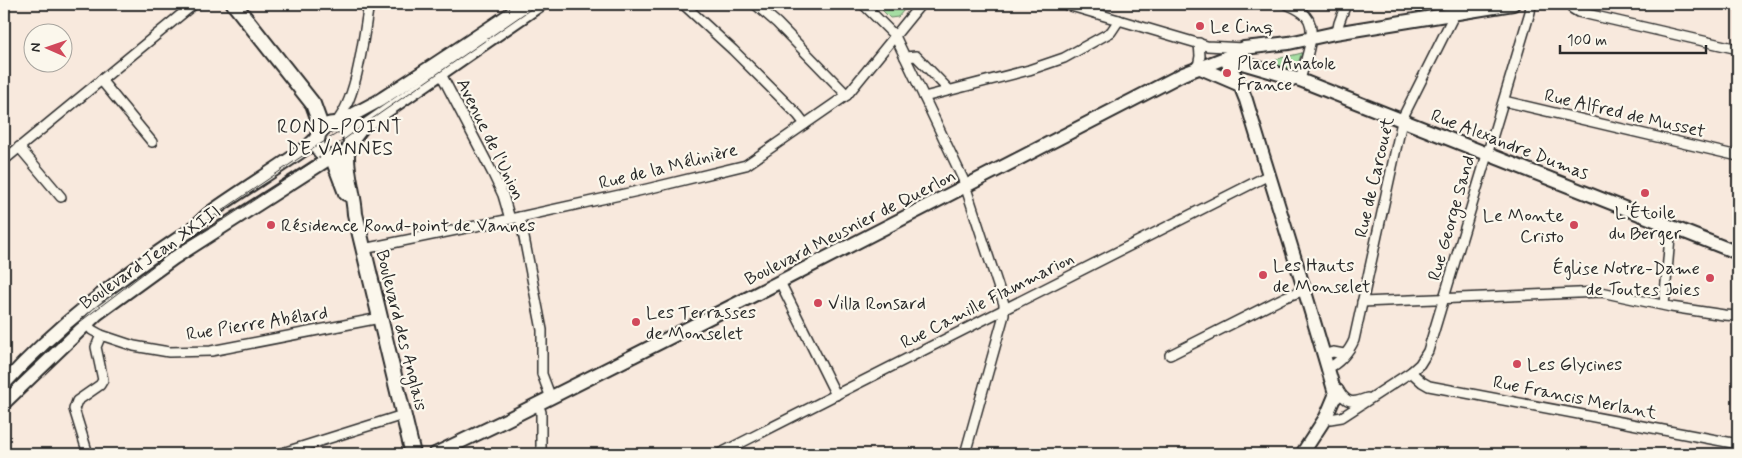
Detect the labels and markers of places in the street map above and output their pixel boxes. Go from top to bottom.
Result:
place label: Le Cinq [1210,15,1274,39]
marker: Le Cinq [1194,20,1206,32]
place label: Place Anatole France [1237,52,1336,97]
marker: Place Anatole France [1221,67,1233,79]
marker: L'Étoile du Berger [1639,187,1651,199]
place label: L'Étoile du Berger [1609,201,1682,246]
place label: Le Monte Cristo [1483,204,1564,249]
place label: Résidence Rond-point de Vannes [281,214,535,238]
marker: Résidence Rond-point de Vannes [265,219,277,231]
marker: Le Monte Cristo [1568,219,1580,231]
place label: Les Hauts de Monselet [1273,254,1371,299]
place label: Église Notre-Dame de Toutes Joies [1553,257,1700,302]
marker: Les Hauts de Monselet [1257,269,1269,281]
marker: Église Notre-Dame de Toutes Joies [1704,272,1716,284]
place label: Villa Ronsard [828,292,926,316]
marker: Villa Ronsard [812,297,824,309]
place label: Les Terrasses de Monselet [646,301,756,346]
marker: Les Terrasses de Monselet [630,316,642,328]
place label: Les Glycines [1527,353,1622,377]
marker: Les Glycines [1511,358,1523,370]

